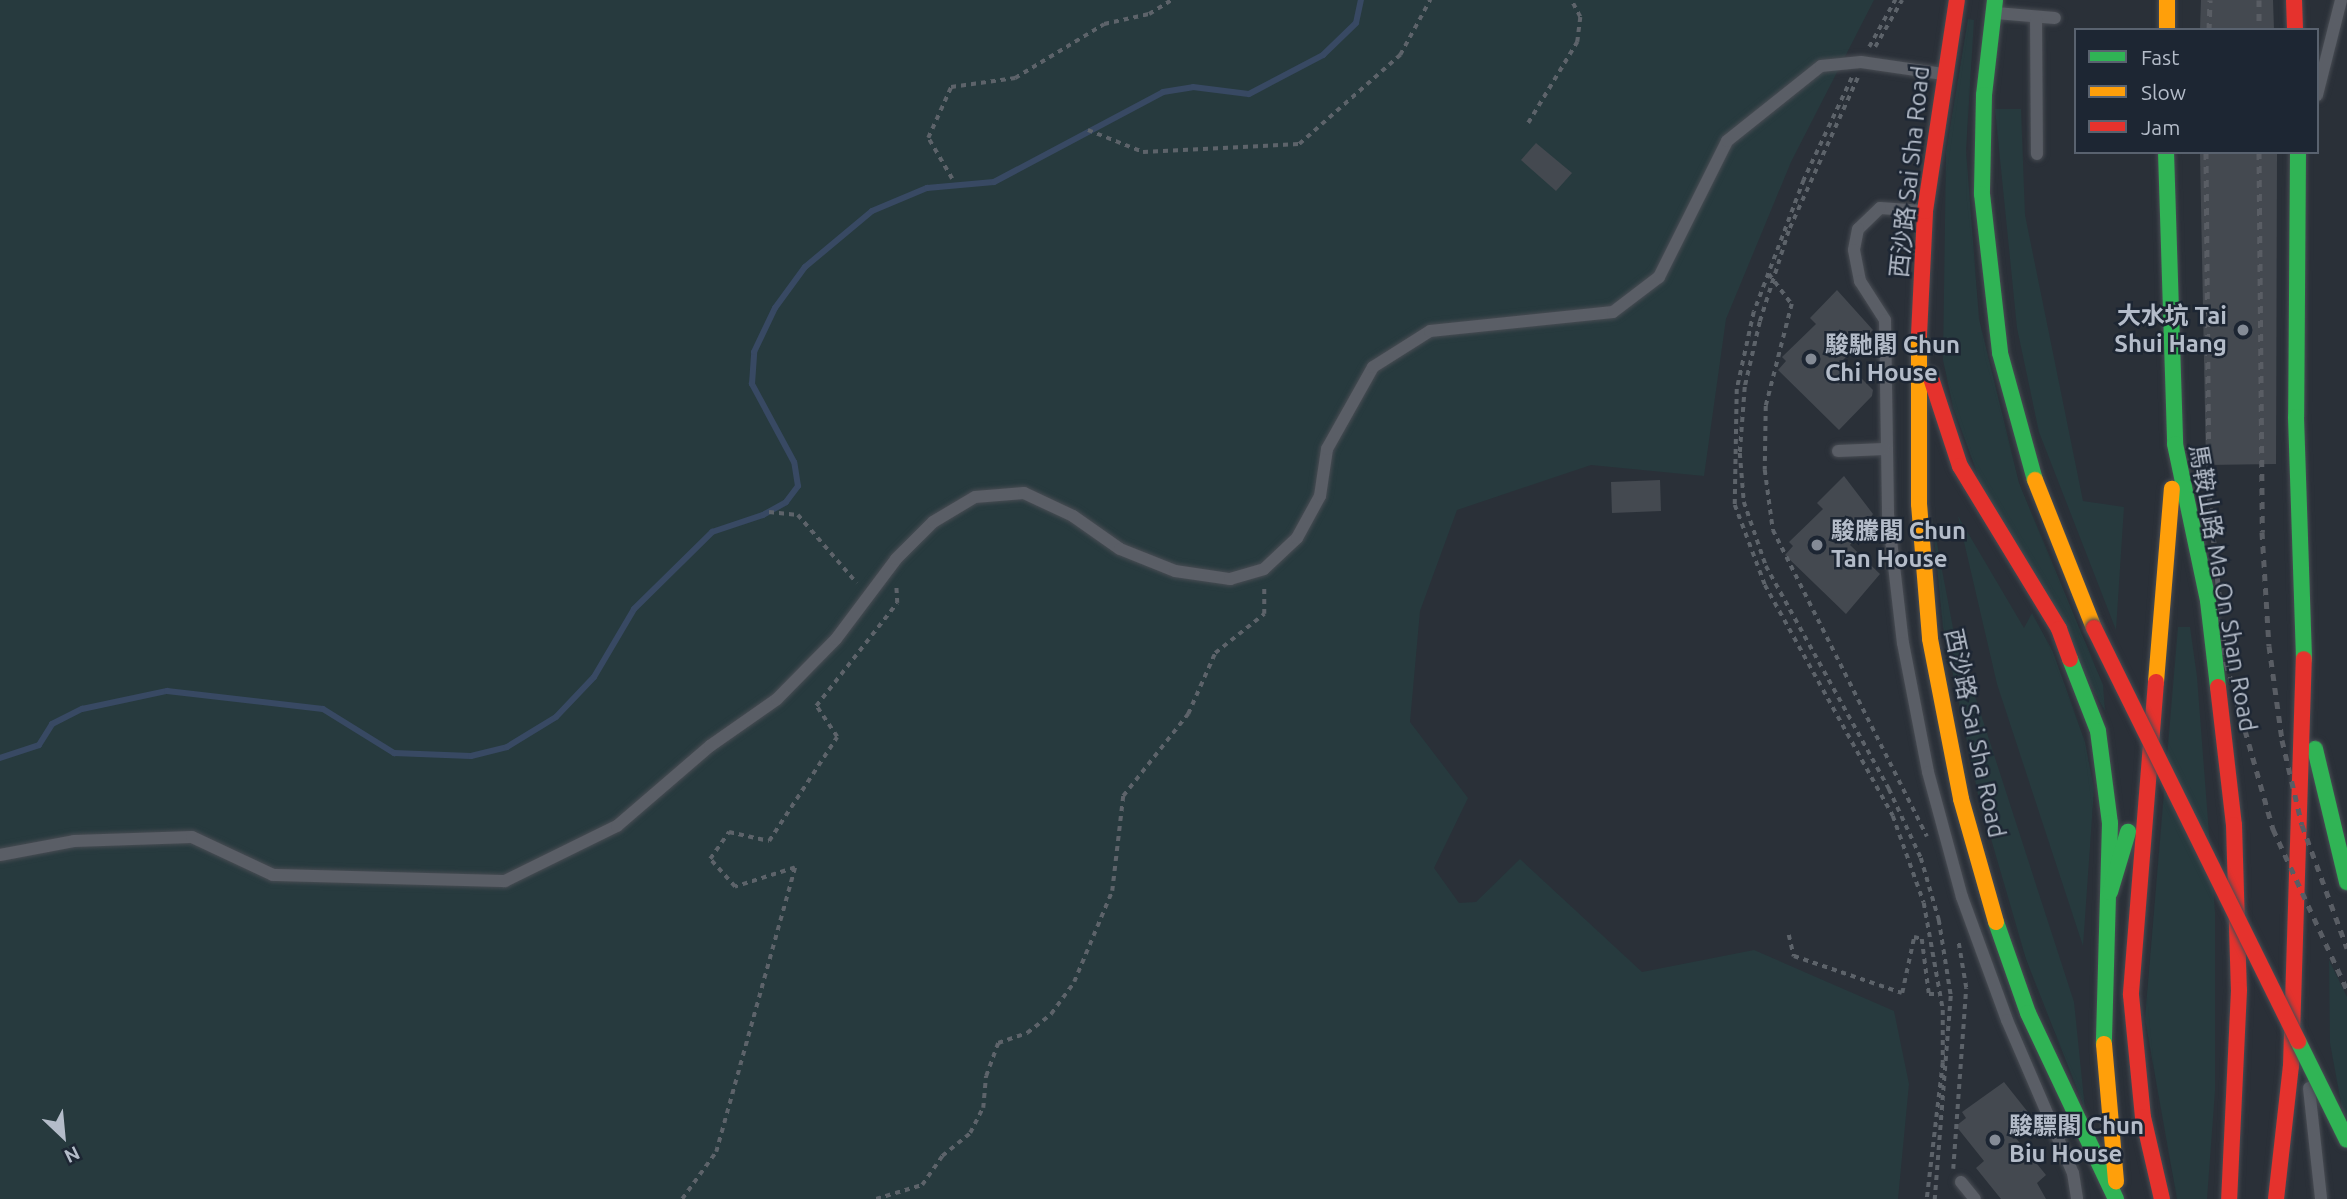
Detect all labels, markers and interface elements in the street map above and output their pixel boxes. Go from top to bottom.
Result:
legend [2074,28,2319,154]
text: Fast [2141,45,2179,69]
street label: 西沙路 Sai Sha Road [1885,64,1935,280]
text: Slow [2141,80,2186,104]
text: Jam [2141,115,2180,139]
place label: 大水坑 Tai Shui Hang [2114,302,2227,358]
marker: 大水坑 Tai Shui Hang [2233,320,2253,340]
place label: 駿馳閣 Chun Chi House [1825,331,1960,387]
marker: 駿馳閣 Chun Chi House [1803,351,1819,367]
street label: 馬鞍山路 Ma On Shan Road [2184,442,2262,734]
place label: 駿騰閣 Chun Tan House [1831,517,1966,573]
marker: 駿騰閣 Chun Tan House [1809,537,1825,553]
street label: 西沙路 Sai Sha Road [1939,626,2011,840]
north arrow [28,1101,98,1171]
place label: 駿驃閣 Chun Biu House [2009,1112,2144,1168]
marker: 駿驃閣 Chun Biu House [1987,1132,2003,1148]
text: N [61,1142,83,1168]

